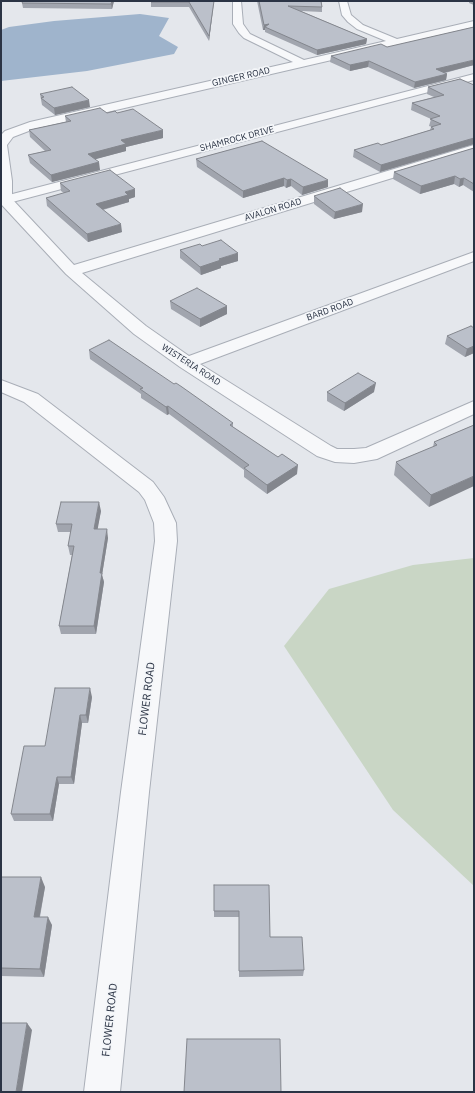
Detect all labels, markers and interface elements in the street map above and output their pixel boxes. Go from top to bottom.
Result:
street label: GINGER ROAD [211,65,271,89]
street label: SHAMROCK DRIVE [199,124,275,154]
street label: AVALON ROAD [243,196,303,224]
street label: BARD ROAD [305,297,355,323]
street label: WISTERIA ROAD [160,342,222,388]
street label: FLOWER ROAD [136,661,158,737]
street label: FLOWER ROAD [100,983,120,1057]

